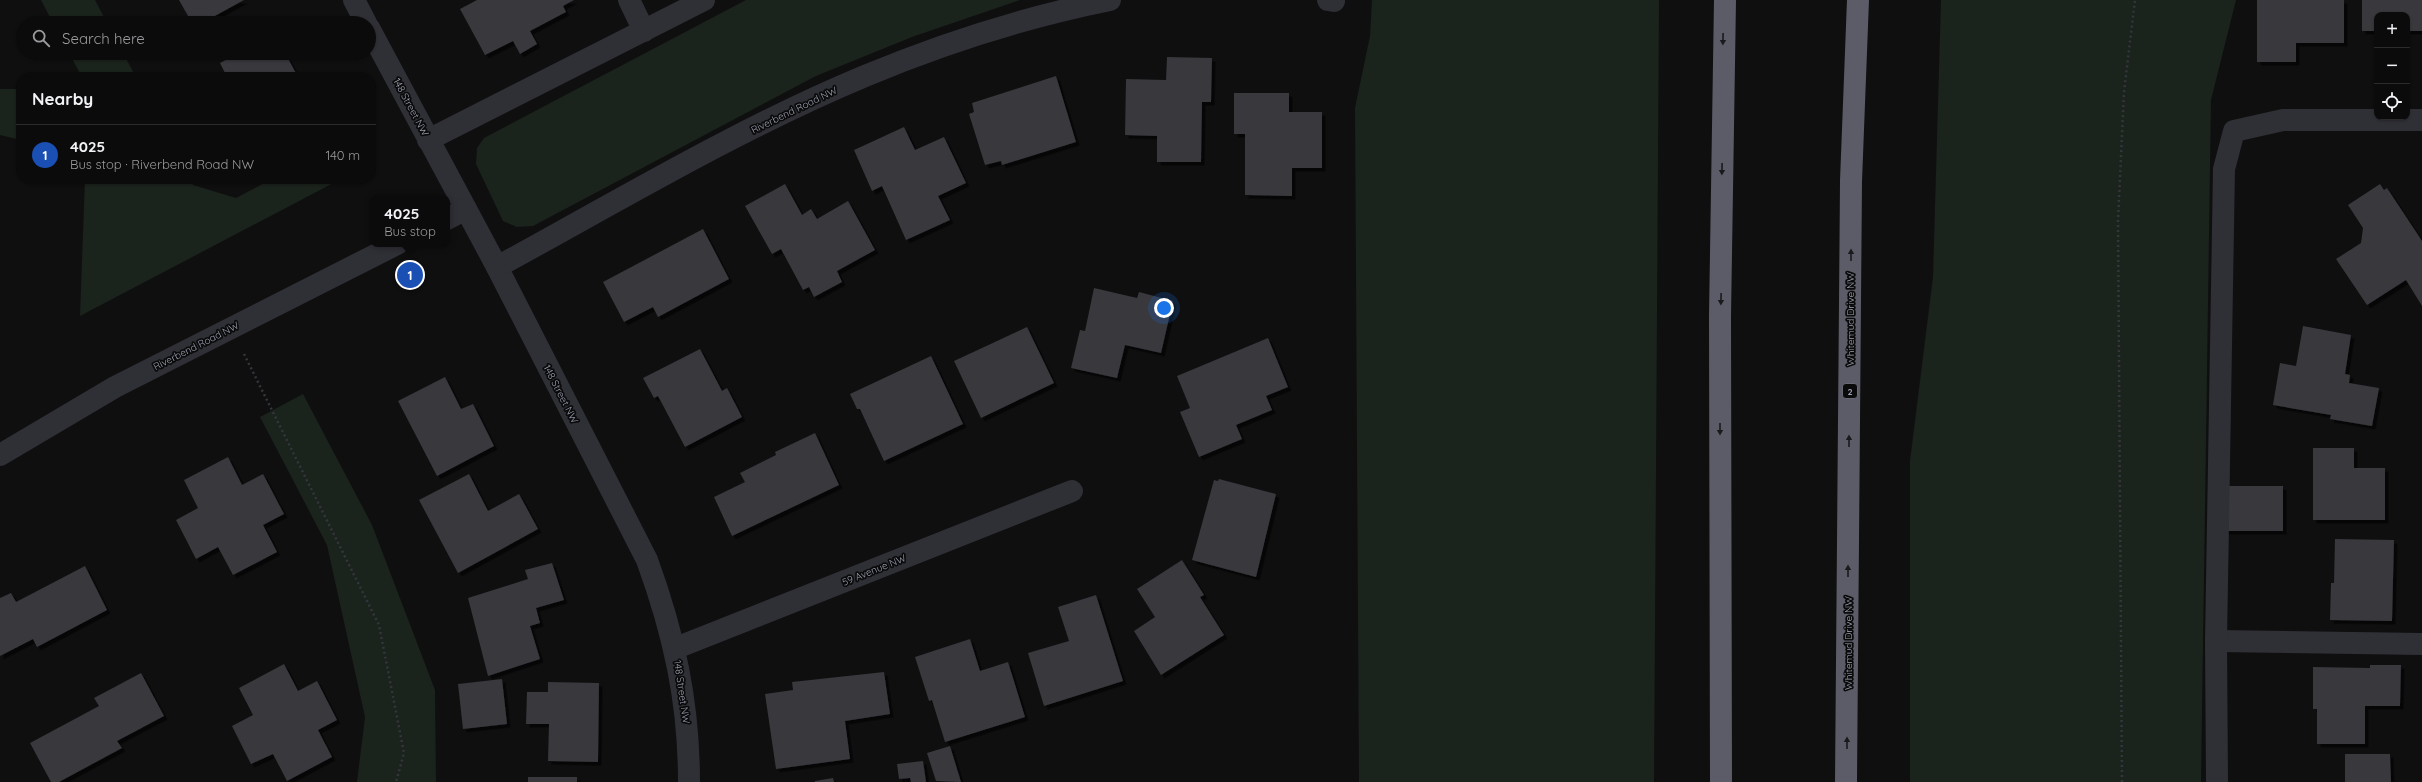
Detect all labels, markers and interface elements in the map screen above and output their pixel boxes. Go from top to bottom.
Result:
map controls [2374,12,2410,120]
button: + [2374,12,2410,48]
search box [16,16,376,60]
icon: search [30,27,52,49]
text: Search here [62,29,145,48]
one-way arrow [1720,33,1726,46]
button: − [2374,48,2410,84]
street label: 148 Street NW [390,76,432,139]
street label: Riverbend Road NW [749,83,840,137]
button: locate [2374,84,2410,120]
text: Nearby [32,88,93,109]
text: 4025 [70,137,105,156]
text: 1 [42,147,48,163]
text: 140 m [325,147,360,163]
text: Bus stop · Riverbend Road NW [70,156,254,172]
one-way arrow [1719,163,1725,176]
popup [370,195,450,247]
text: 4025 [384,204,419,223]
text: Bus stop [384,223,436,239]
one-way arrow [1848,248,1854,261]
pin: 1 [397,260,423,290]
street label: Whitemud Drive NW [1844,272,1857,366]
one-way arrow [1717,293,1724,305]
your location [1154,298,1174,318]
street label: Riverbend Road NW [151,319,241,373]
street label: 148 Street NW [541,363,581,426]
road number: 2 [1843,384,1857,398]
one-way arrow [1717,423,1723,436]
one-way arrow [1846,434,1852,447]
street label: 59 Avenue NW [840,551,908,589]
one-way arrow [1845,564,1851,577]
street label: Whitemud Drive NW [1842,596,1855,690]
street label: 148 Street NW [671,659,693,725]
one-way arrow [1844,736,1850,749]

